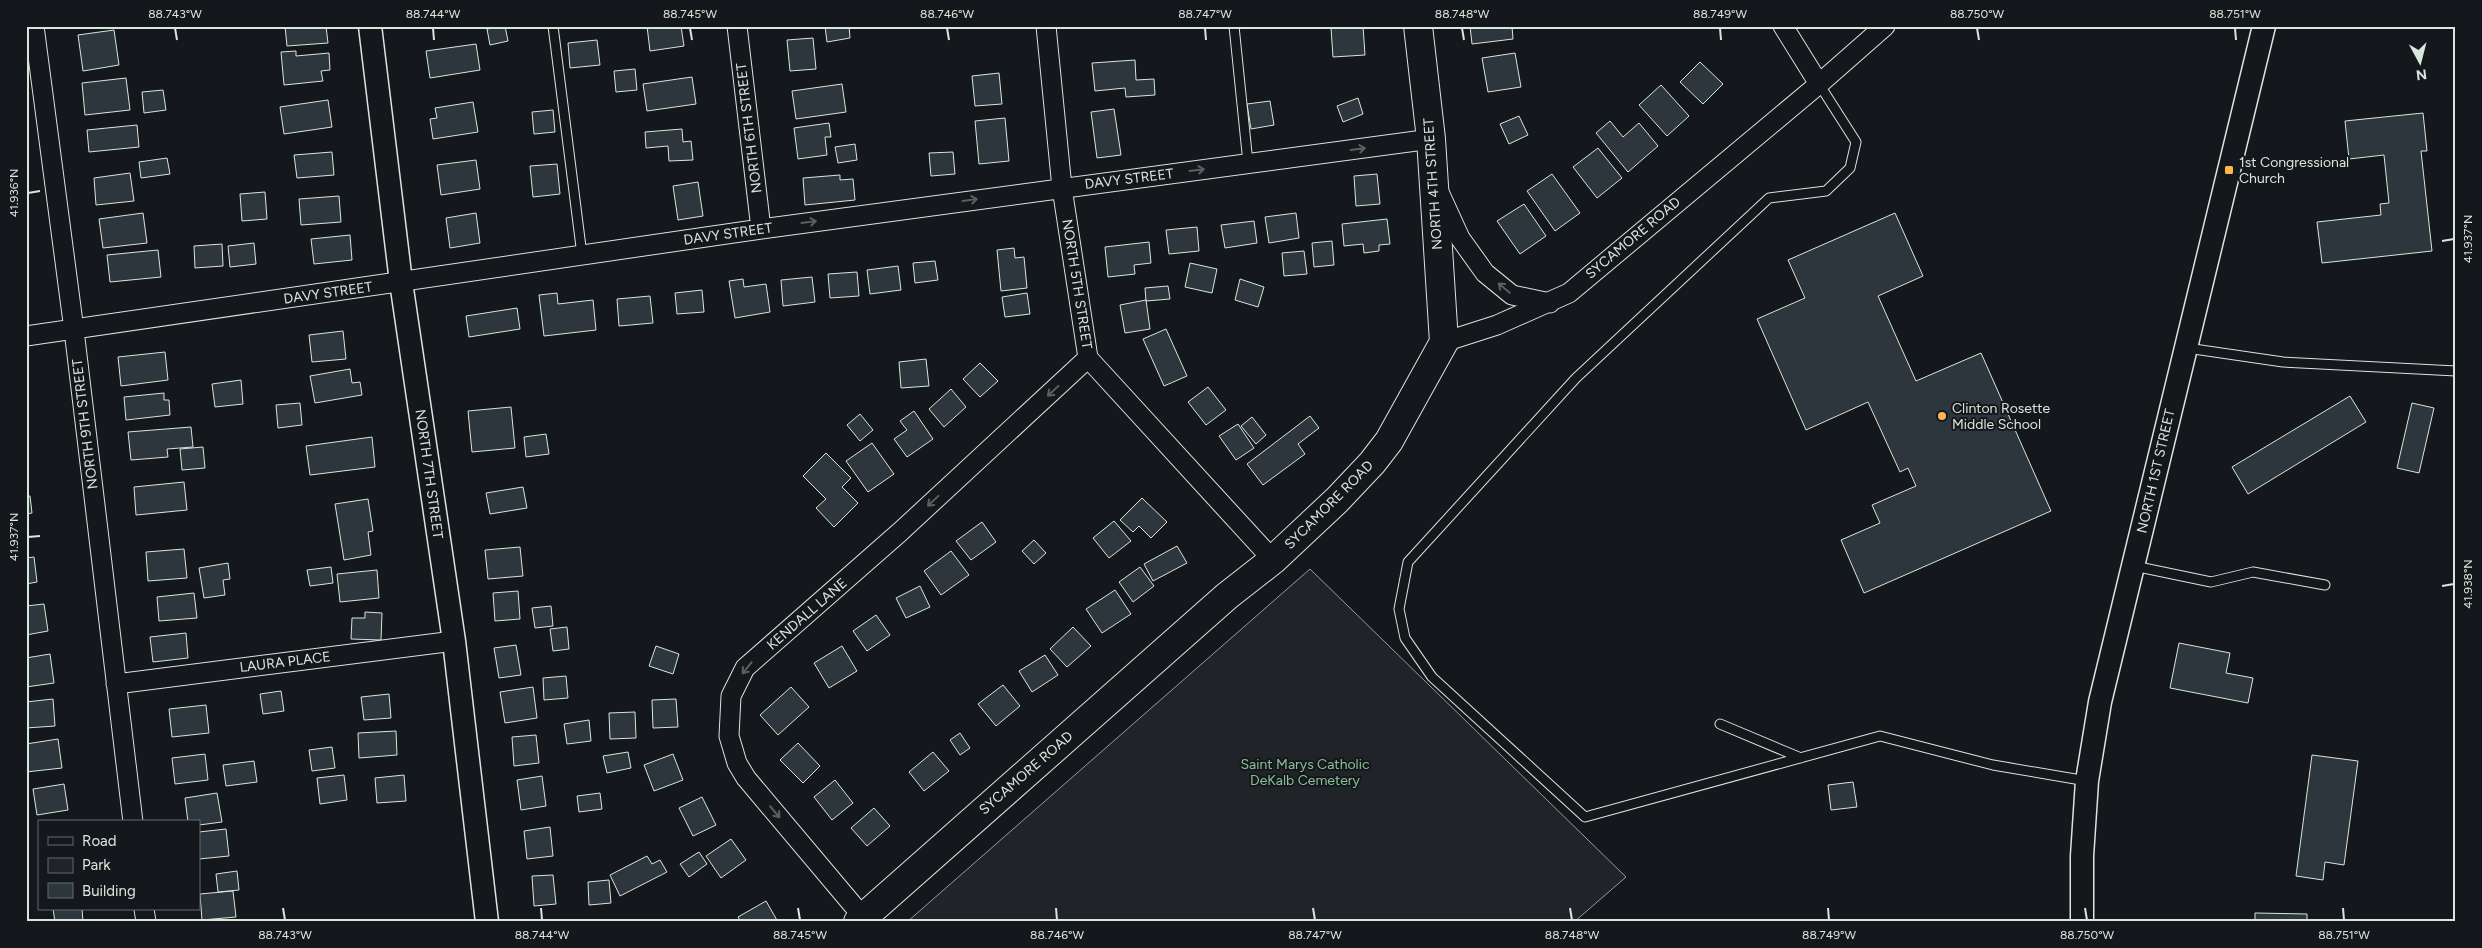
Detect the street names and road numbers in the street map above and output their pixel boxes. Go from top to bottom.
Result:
street label: NORTH 6TH STREET [733,62,765,194]
street label: NORTH 4TH STREET [1420,117,1446,250]
street label: DAVY STREET [1084,165,1175,193]
street label: SYCAMORE ROAD [1582,193,1684,283]
street label: NORTH 5TH STREET [1058,218,1096,350]
street label: DAVY STREET [682,219,774,249]
street label: DAVY STREET [282,278,374,308]
street label: NORTH 9TH STREET [69,358,101,490]
street label: NORTH 1ST STREET [2133,407,2179,535]
street label: NORTH 7TH STREET [411,408,447,540]
street label: SYCAMORE ROAD [1281,457,1377,553]
street label: KENDALL LANE [763,575,851,653]
street label: LAURA PLACE [239,648,331,676]
street label: SYCAMORE ROAD [976,728,1076,818]

